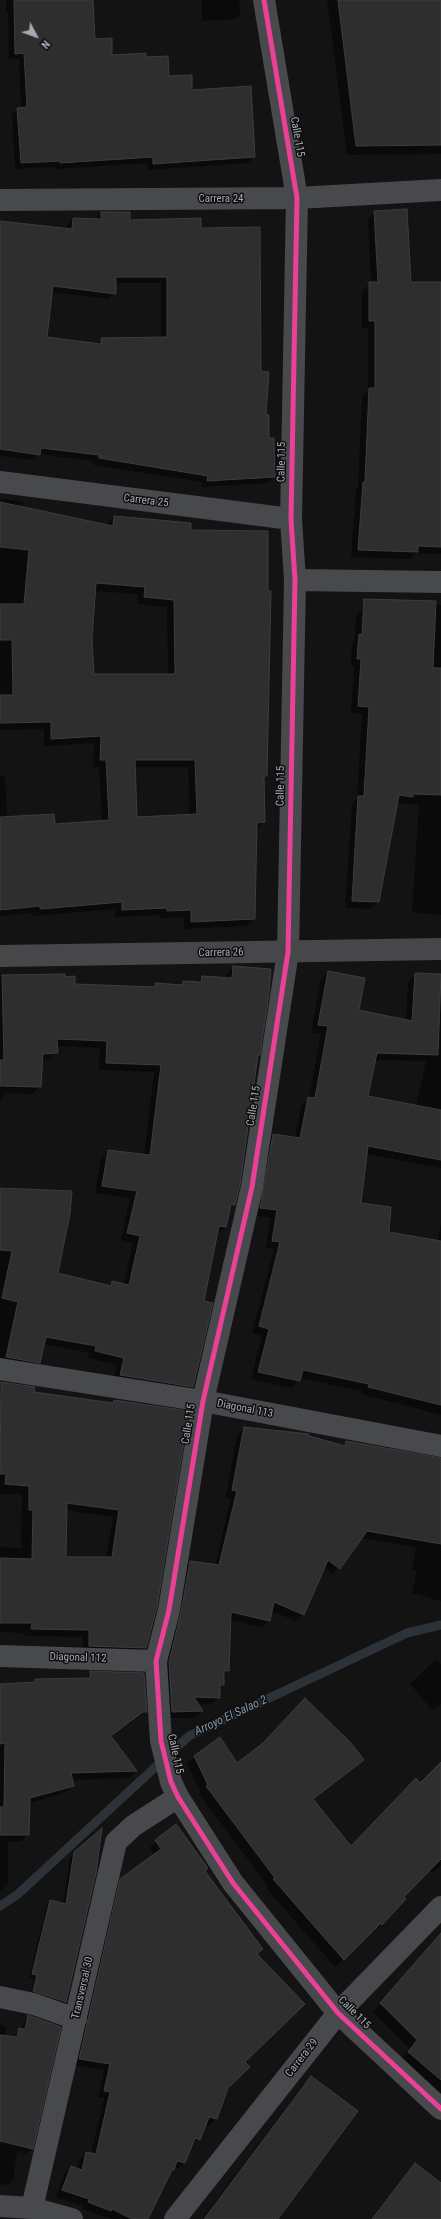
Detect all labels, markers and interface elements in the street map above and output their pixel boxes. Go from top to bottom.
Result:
north arrow [16,16,56,56]
text: N [38,37,53,51]
street label: Calle 115 [287,116,307,158]
street label: Carrera 24 [198,192,244,206]
street label: Calle 115 [275,442,289,482]
street label: Carrera 25 [123,492,169,510]
street label: Calle 115 [274,766,288,806]
street label: Carrera 26 [198,946,244,960]
street label: Calle 115 [244,1085,264,1127]
street label: Diagonal 113 [216,1397,274,1421]
street label: Calle 115 [179,1403,199,1445]
street label: Diagonal 112 [49,1650,107,1666]
water label: Arroyo El Salao 2 [193,1693,269,1739]
street label: Calle 115 [164,1733,186,1775]
street label: Transversal 30 [69,1956,97,2020]
street label: Calle 115 [335,1994,373,2032]
street label: Carrera 29 [283,2036,321,2080]

